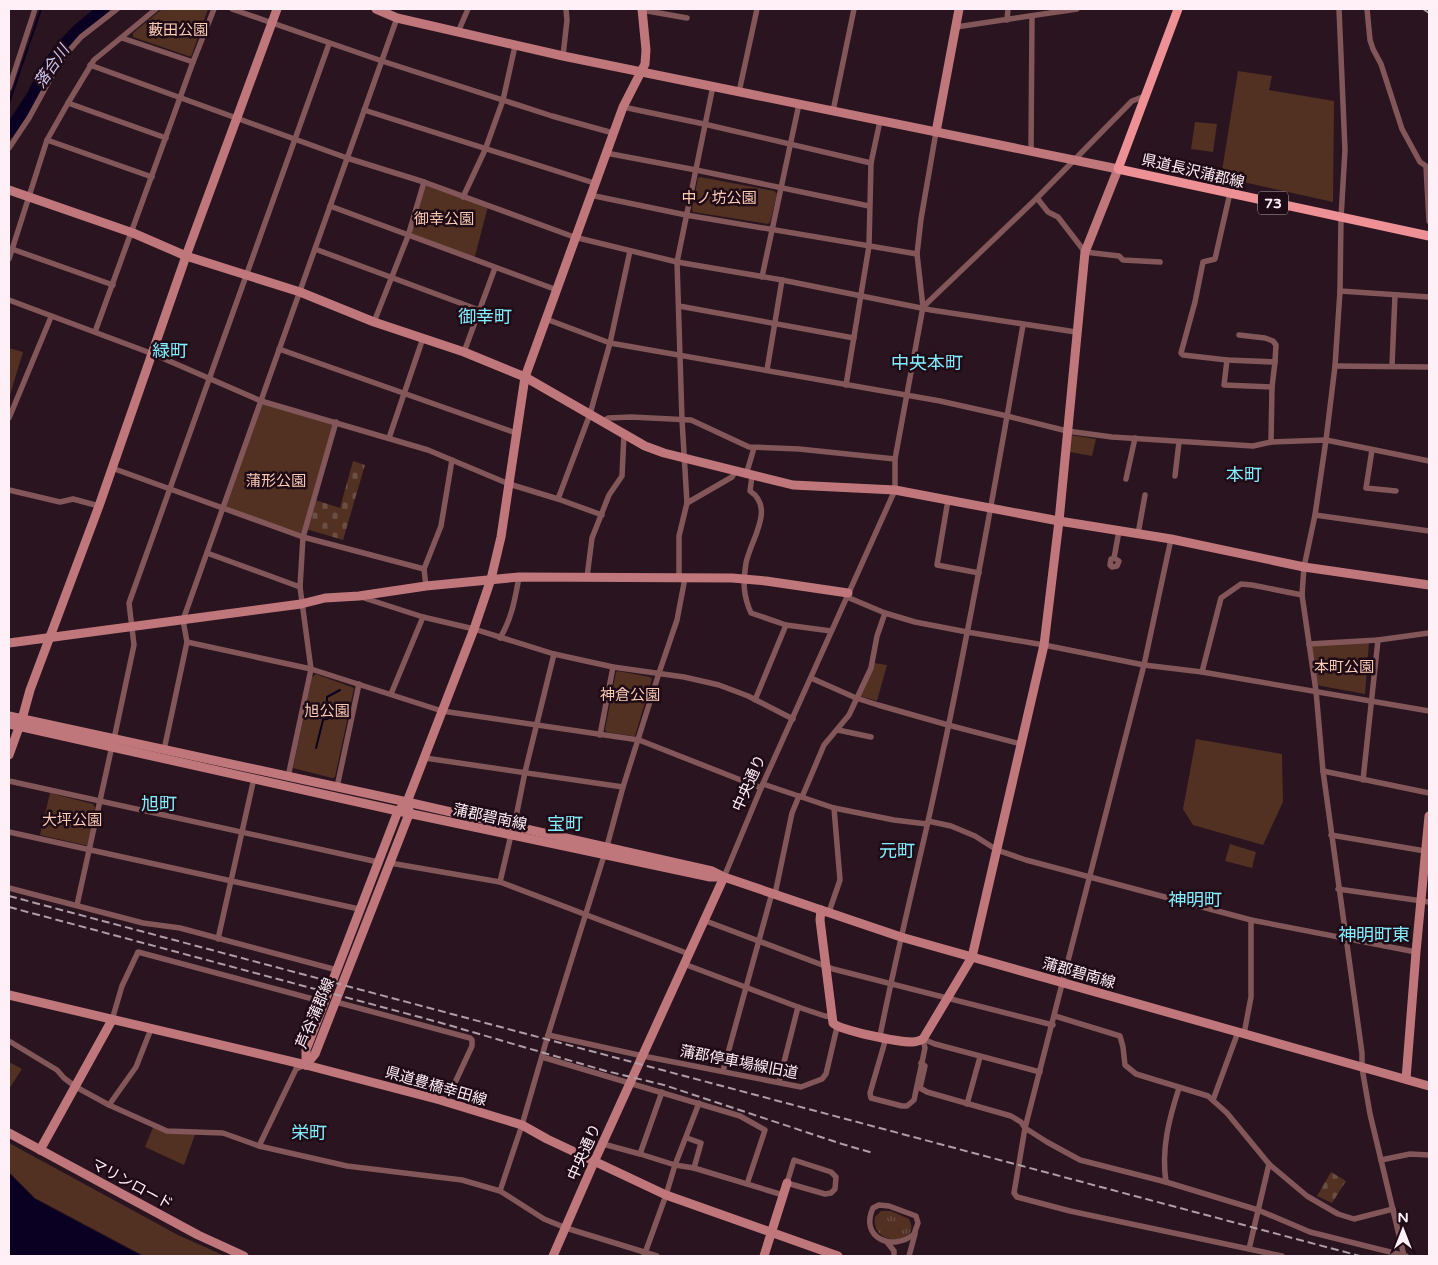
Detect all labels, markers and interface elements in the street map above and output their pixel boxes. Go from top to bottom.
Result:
park label: 藪田公園 [148,21,208,39]
water label: 落合川 [30,40,75,92]
street label: 県道長沢蒲郡線 [1140,150,1246,192]
park label: 中ノ坊公園 [681,189,757,207]
road number: 73 [1258,192,1288,214]
park label: 御幸公園 [414,210,474,228]
district label: 御幸町 [458,306,512,328]
district label: 緑町 [152,340,188,362]
district label: 中央本町 [891,352,963,374]
district label: 本町 [1226,464,1262,486]
park label: 蒲形公園 [246,472,306,490]
park label: 本町公園 [1314,658,1374,676]
park label: 神倉公園 [600,686,660,704]
park label: 旭公園 [304,702,350,720]
street label: 中央通り [729,752,769,814]
district label: 旭町 [141,793,177,815]
street label: 蒲郡碧南線 [451,800,529,834]
park label: 大坪公園 [42,811,102,829]
district label: 宝町 [547,813,583,835]
district label: 元町 [879,840,915,862]
district label: 神明町 [1168,889,1222,911]
district label: 神明町東 [1338,924,1410,946]
street label: 蒲郡碧南線 [1040,954,1118,992]
street label: 芦谷蒲郡線 [292,975,338,1051]
street label: 蒲郡停車場線旧道 [678,1042,800,1082]
street label: 県道豊橋幸田線 [383,1063,489,1109]
street label: 中央通り [564,1121,604,1183]
district label: 栄町 [291,1122,327,1144]
street label: マリンロード [88,1155,176,1213]
north arrow [1378,1205,1428,1255]
text: N [1397,1209,1409,1226]

